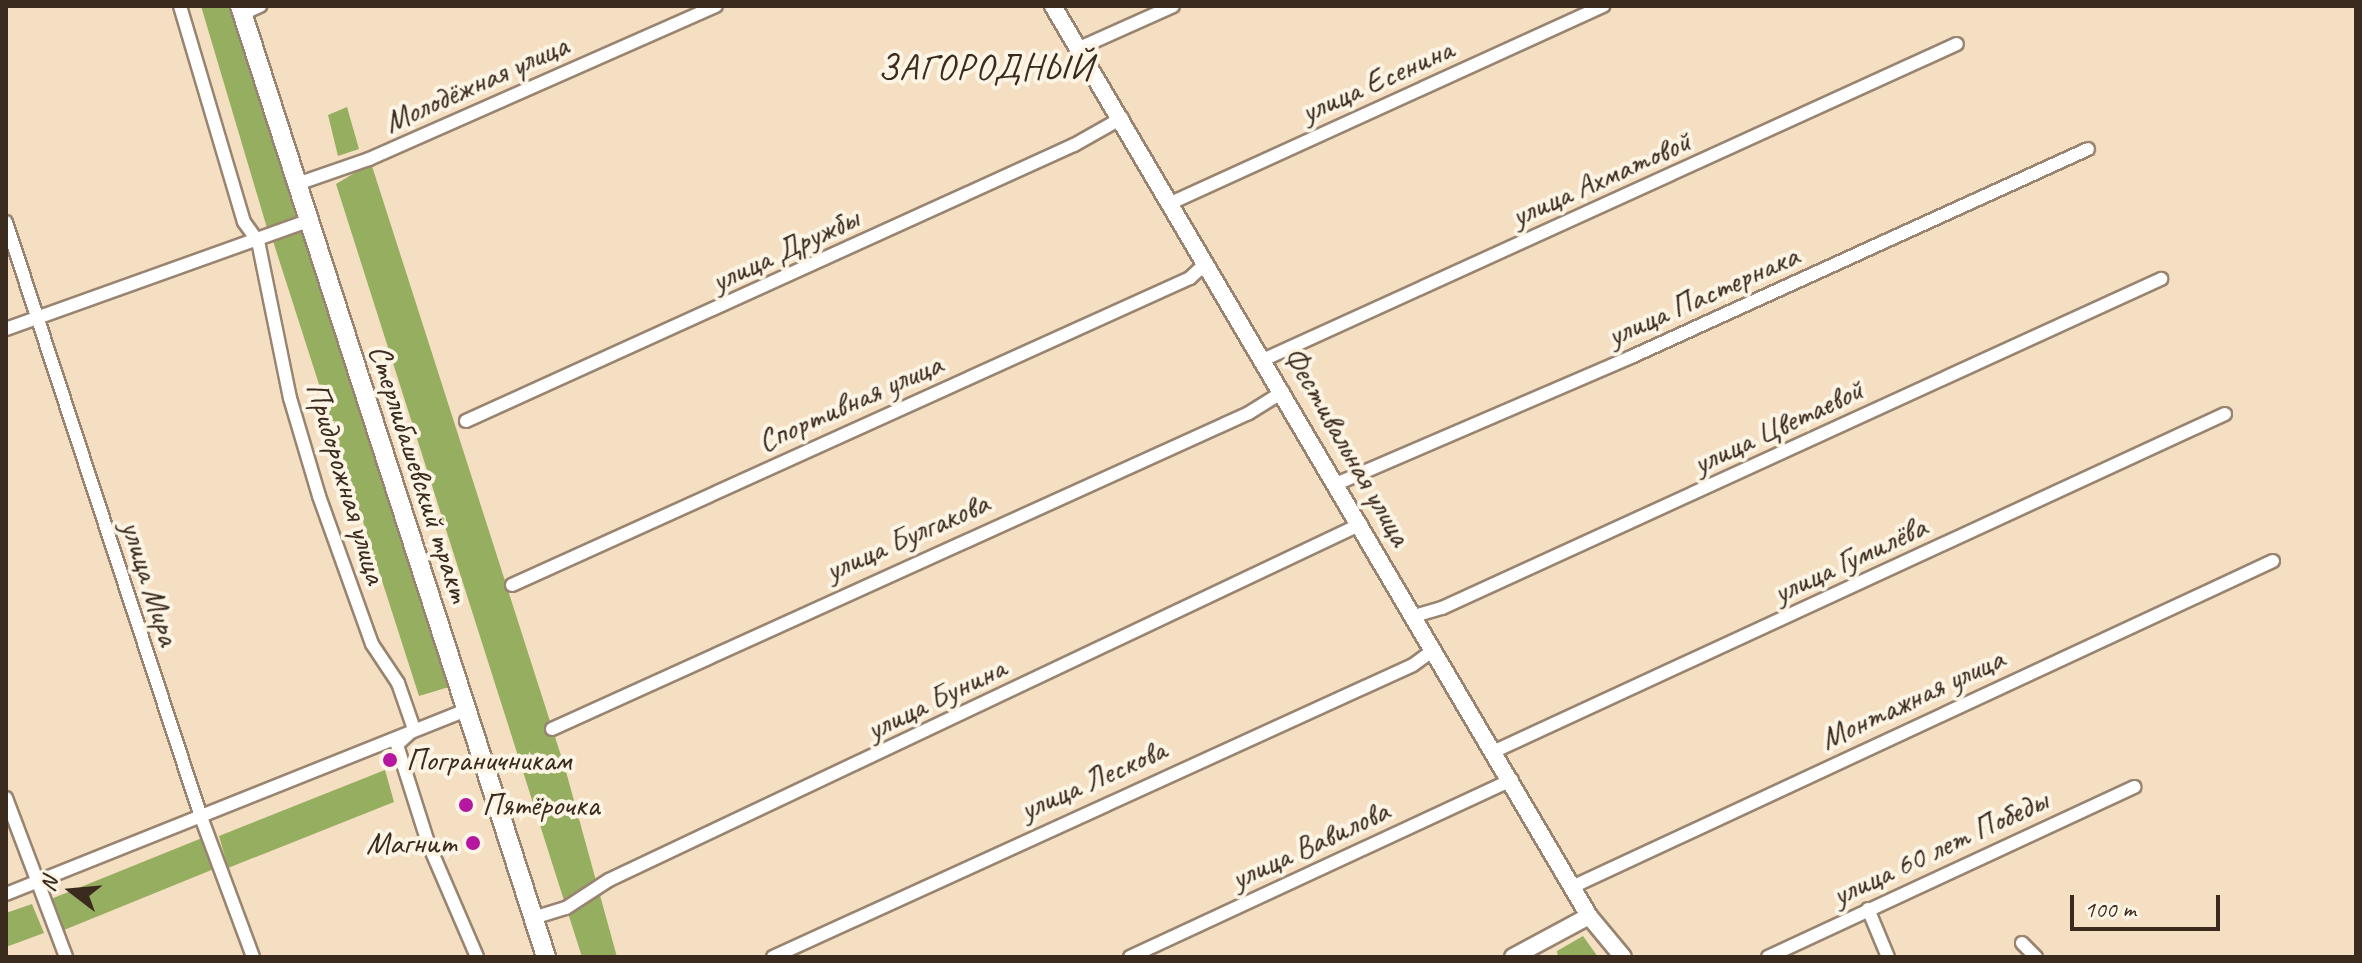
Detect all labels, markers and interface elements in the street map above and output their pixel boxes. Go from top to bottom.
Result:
street label: Молодёжная улица [377,26,575,142]
street label: улица Есенина [1295,31,1459,131]
district label: ЗАГОРОДНЫЙ [876,46,1096,90]
street label: улица Ахматовой [1505,122,1697,236]
street label: улица Дружбы [706,199,864,301]
street label: улица Пастернака [1600,236,1806,356]
street label: Фестивальная улица [1274,339,1420,553]
street label: Стерлибашевский тракт [359,340,479,606]
street label: Спортивная улица [751,345,949,461]
street label: улица Цветаевой [1685,370,1871,484]
street label: Придорожная улица [297,377,395,589]
street label: улица Булгакова [819,484,995,590]
street label: улица Гумилёва [1768,508,1932,612]
street label: улица Мира [112,516,188,650]
street label: Монтажная улица [1813,639,2011,759]
street label: улица Бунина [860,649,1012,749]
street label: улица Лескова [1014,731,1172,829]
place label: Пограничникам [406,741,572,779]
marker: Пограничникам [381,751,399,769]
street label: улица 60 лет Победы [1826,781,2054,915]
place label: Пятёрочка [482,786,599,824]
street label: улица Вавилова [1225,792,1395,898]
marker: Пятёрочка [457,796,475,814]
place label: Магнит [366,824,457,862]
marker: Магнит [464,834,482,852]
north arrow [32,851,112,931]
text: N [34,874,64,895]
scale bar [2074,879,2224,929]
text: 100 m [2084,894,2136,924]

